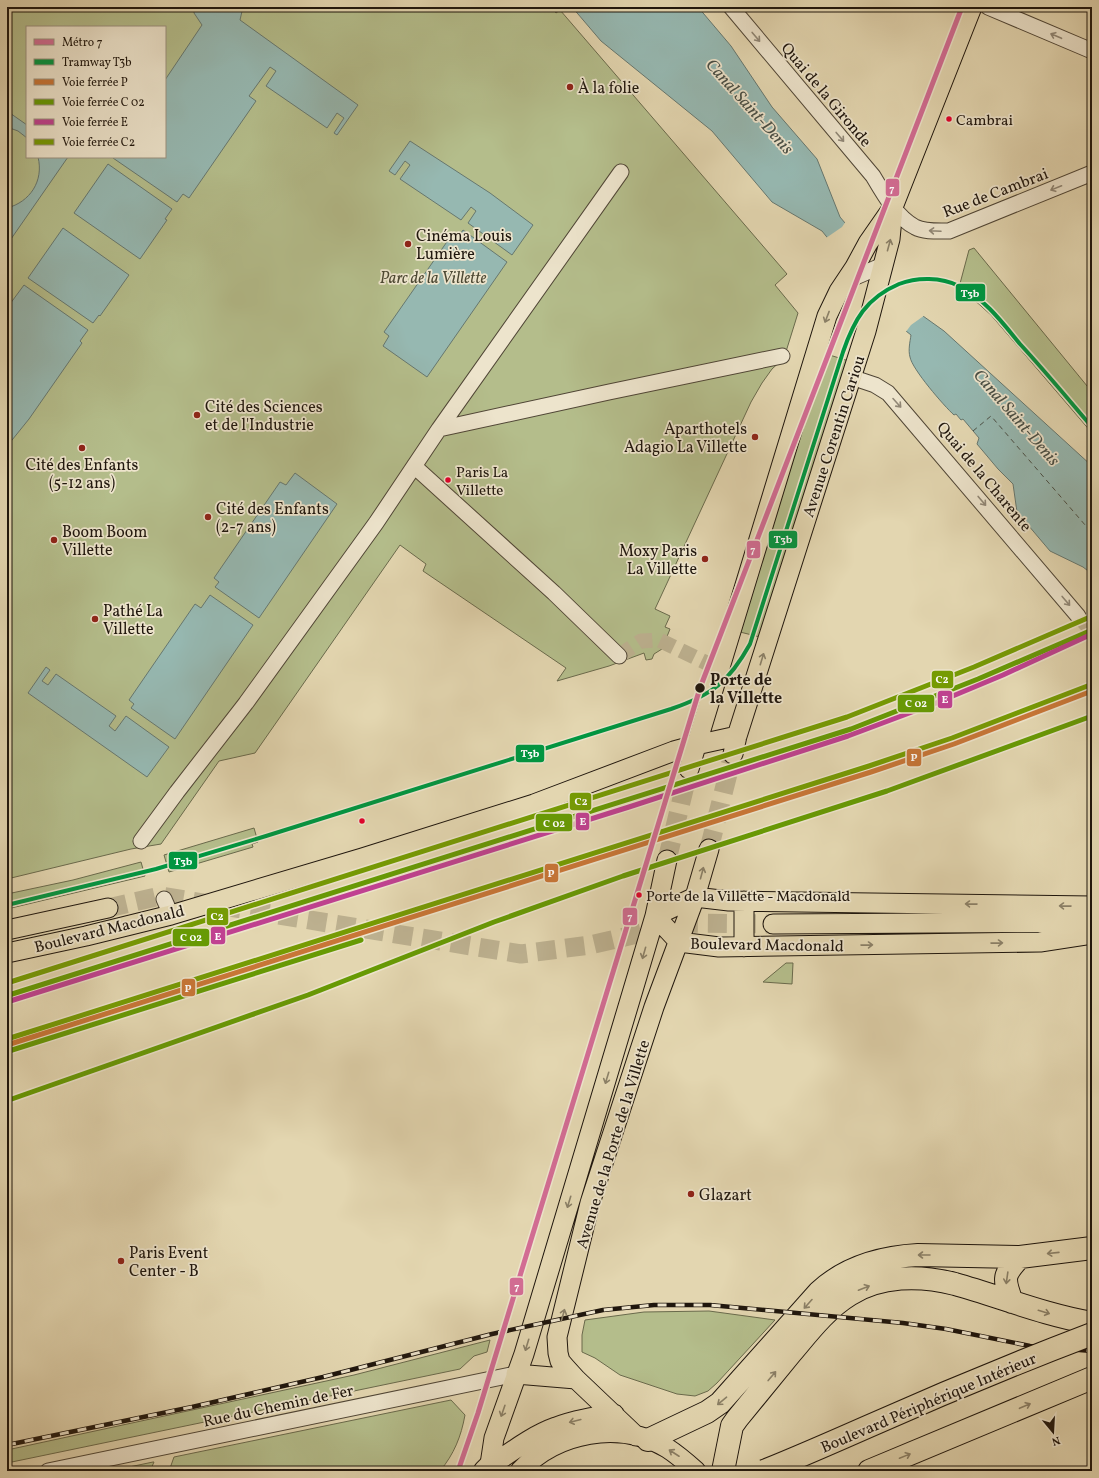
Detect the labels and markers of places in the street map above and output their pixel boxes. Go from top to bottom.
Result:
place label: À la folie [578,78,639,100]
marker: À la folie [565,82,575,92]
place label: Cambrai [956,111,1013,132]
marker: Cambrai [944,114,954,124]
place label: Cinéma Louis Lumière [416,226,512,266]
marker: Cinéma Louis Lumière [403,239,413,249]
place label: Cité des Sciences et de l'Industrie [205,397,323,437]
marker: Cité des Sciences et de l'Industrie [192,410,202,420]
place label: Aparthotels Adagio La Villette [624,419,747,459]
marker: Aparthotels Adagio La Villette [750,432,760,442]
marker: Cité des Enfants (5-12 ans) [77,443,87,453]
place label: Cité des Enfants (5-12 ans) [26,455,139,495]
place label: Paris La Villette [456,463,508,502]
marker: Paris La Villette [443,475,453,485]
place label: Cité des Enfants (2-7 ans) [216,499,329,539]
marker: Cité des Enfants (2-7 ans) [203,512,213,522]
place label: Boom Boom Villette [62,522,148,562]
marker: Boom Boom Villette [49,535,59,545]
place label: Moxy Paris La Villette [619,541,697,581]
marker: Moxy Paris La Villette [700,554,710,564]
place label: Pathé La Villette [103,601,163,641]
marker: Pathé La Villette [90,614,100,624]
place label: Porte de la Villette [710,670,782,710]
marker: Porte de la Villette [693,681,707,695]
unlabelled marker [357,816,367,826]
place label: Porte de la Villette - Macdonald [646,887,850,908]
marker: Porte de la Villette - Macdonald [634,890,644,900]
place label: Glazart [699,1185,752,1207]
marker: Glazart [686,1189,696,1199]
place label: Paris Event Center - B [129,1243,209,1283]
marker: Paris Event Center - B [116,1256,126,1266]

